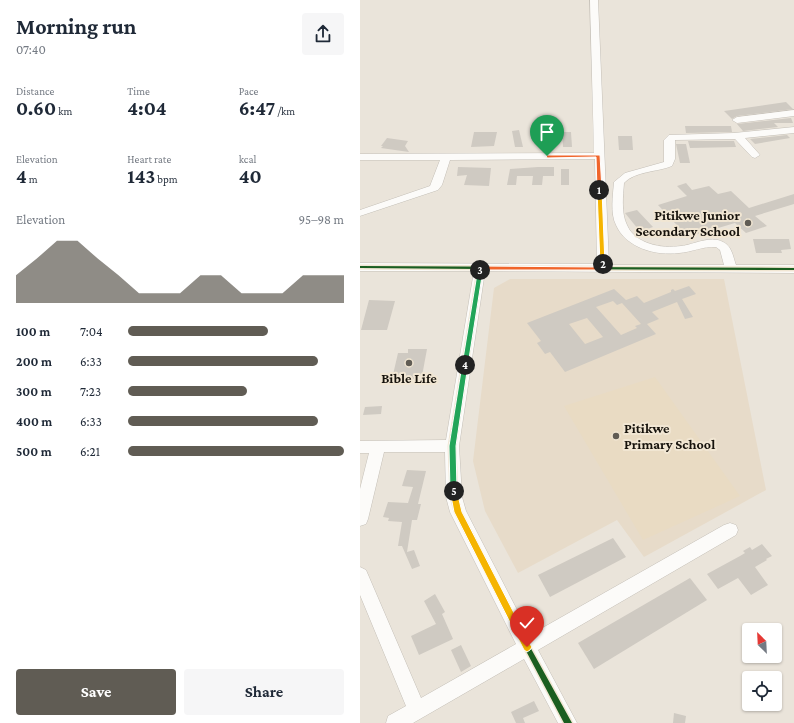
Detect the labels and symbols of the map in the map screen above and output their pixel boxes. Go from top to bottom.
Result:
pin [530,115,564,156]
pin: 1 [589,180,609,200]
place label: Pitikwe Junior Secondary School [635,207,740,239]
marker: Pitikwe Junior Secondary School [743,218,753,228]
pin: 2 [593,254,613,274]
pin: 3 [470,260,490,280]
pin: 4 [455,355,475,375]
marker: Bible Life [404,358,414,368]
place label: Bible Life [381,370,437,386]
place label: Pitikwe Primary School [624,420,715,452]
marker: Pitikwe Primary School [611,431,621,441]
pin: 5 [444,481,464,501]
pin [510,606,544,647]
north arrow [742,623,782,663]

